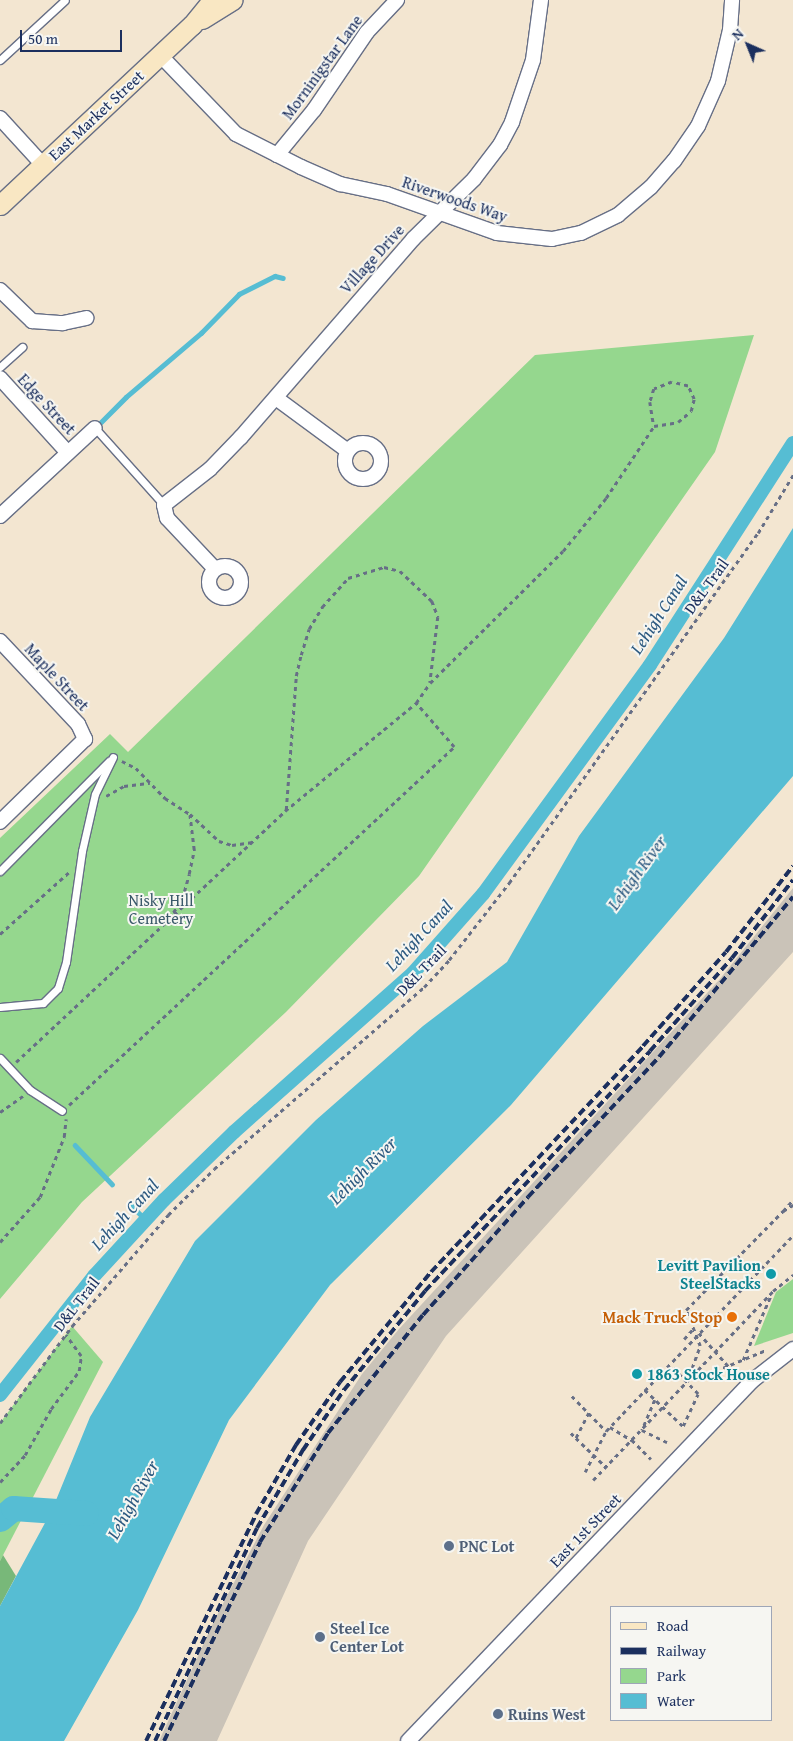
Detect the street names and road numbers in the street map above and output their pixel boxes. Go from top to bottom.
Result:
street label: Morninigstar Lane [278,11,366,123]
street label: East Market Street [44,66,148,164]
street label: Riverwoods Way [400,172,510,226]
street label: Village Drive [336,220,408,298]
street label: Edge Street [14,370,80,438]
street label: D&L Trail [679,555,733,617]
street label: Maple Street [21,639,93,715]
street label: D&L Trail [392,940,450,1000]
street label: D&L Trail [49,1273,103,1335]
street label: East 1st Street [545,1489,625,1571]

